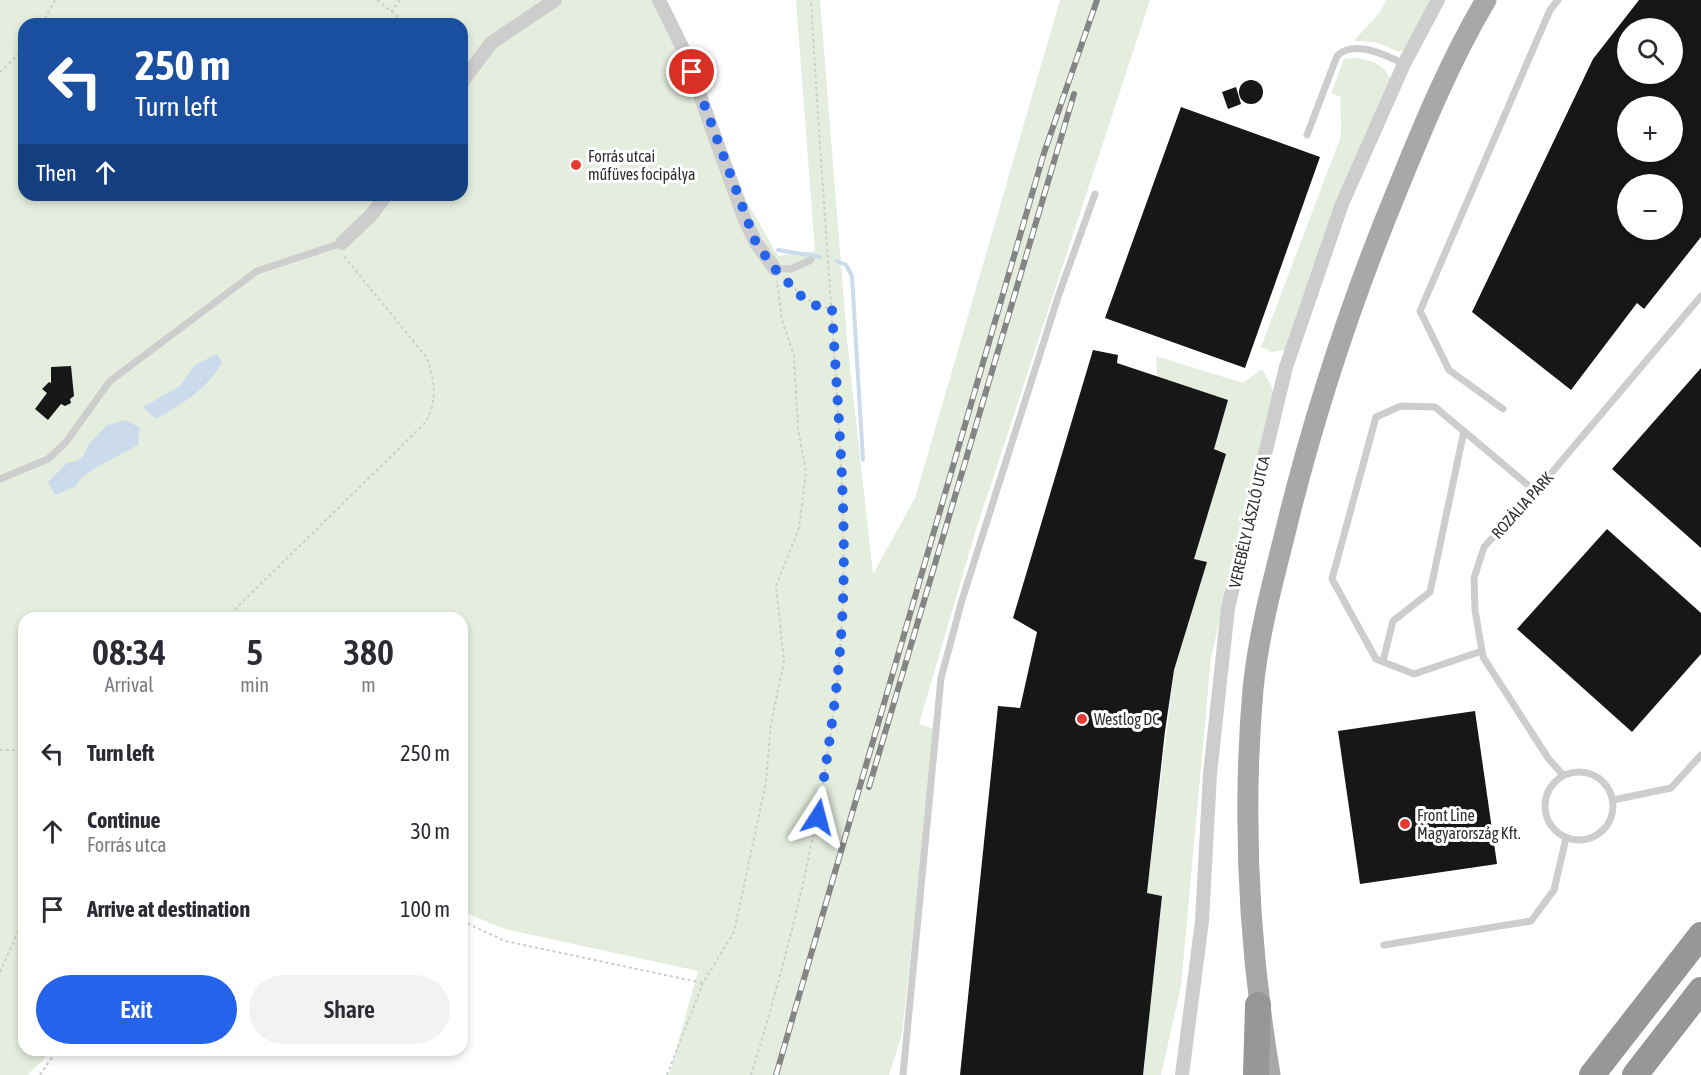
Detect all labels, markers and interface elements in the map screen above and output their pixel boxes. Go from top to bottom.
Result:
map controls [1617,18,1683,240]
button: search [1617,18,1683,84]
text: 250 m [135,41,230,89]
icon: left [36,42,114,120]
pin [666,46,717,97]
icon: arrive [675,55,708,88]
text: Turn left [135,91,218,122]
button: + [1617,96,1683,162]
place label: Forrás utcai műfüves focipálya [588,147,695,184]
icon: ahead [89,156,122,189]
marker: Forrás utcai műfüves focipálya [569,158,583,172]
text: Then [36,160,77,186]
button: − [1617,174,1683,240]
street label: VEREBÉLY LÁSZLÓ UTCA [1225,454,1273,590]
street label: ROZÁLIA PARK [1488,468,1557,542]
text: 08:34 [92,631,166,673]
text: 5 [246,631,263,673]
text: 380 [343,631,394,673]
text: Arrival [105,673,154,696]
text: min [240,673,269,696]
text: m [361,673,376,696]
place label: Westlog DC [1094,710,1159,729]
marker: Westlog DC [1075,712,1089,726]
icon: left [36,737,69,770]
text: Turn left [87,740,154,766]
text: 250 m [400,740,450,766]
position arrow [786,785,850,849]
place label: Front Line Magyarország Kft. [1417,806,1521,843]
text: Continue [87,807,161,833]
icon: ahead [36,815,69,848]
marker: Front Line Magyarország Kft. [1398,817,1412,831]
text: 30 m [410,818,450,844]
text: Forrás utca [87,833,166,856]
icon: arrive [36,893,69,926]
text: Arrive at destination [87,896,250,922]
text: 100 m [400,896,450,922]
button: Exit [36,975,237,1044]
button: Share [249,975,450,1044]

